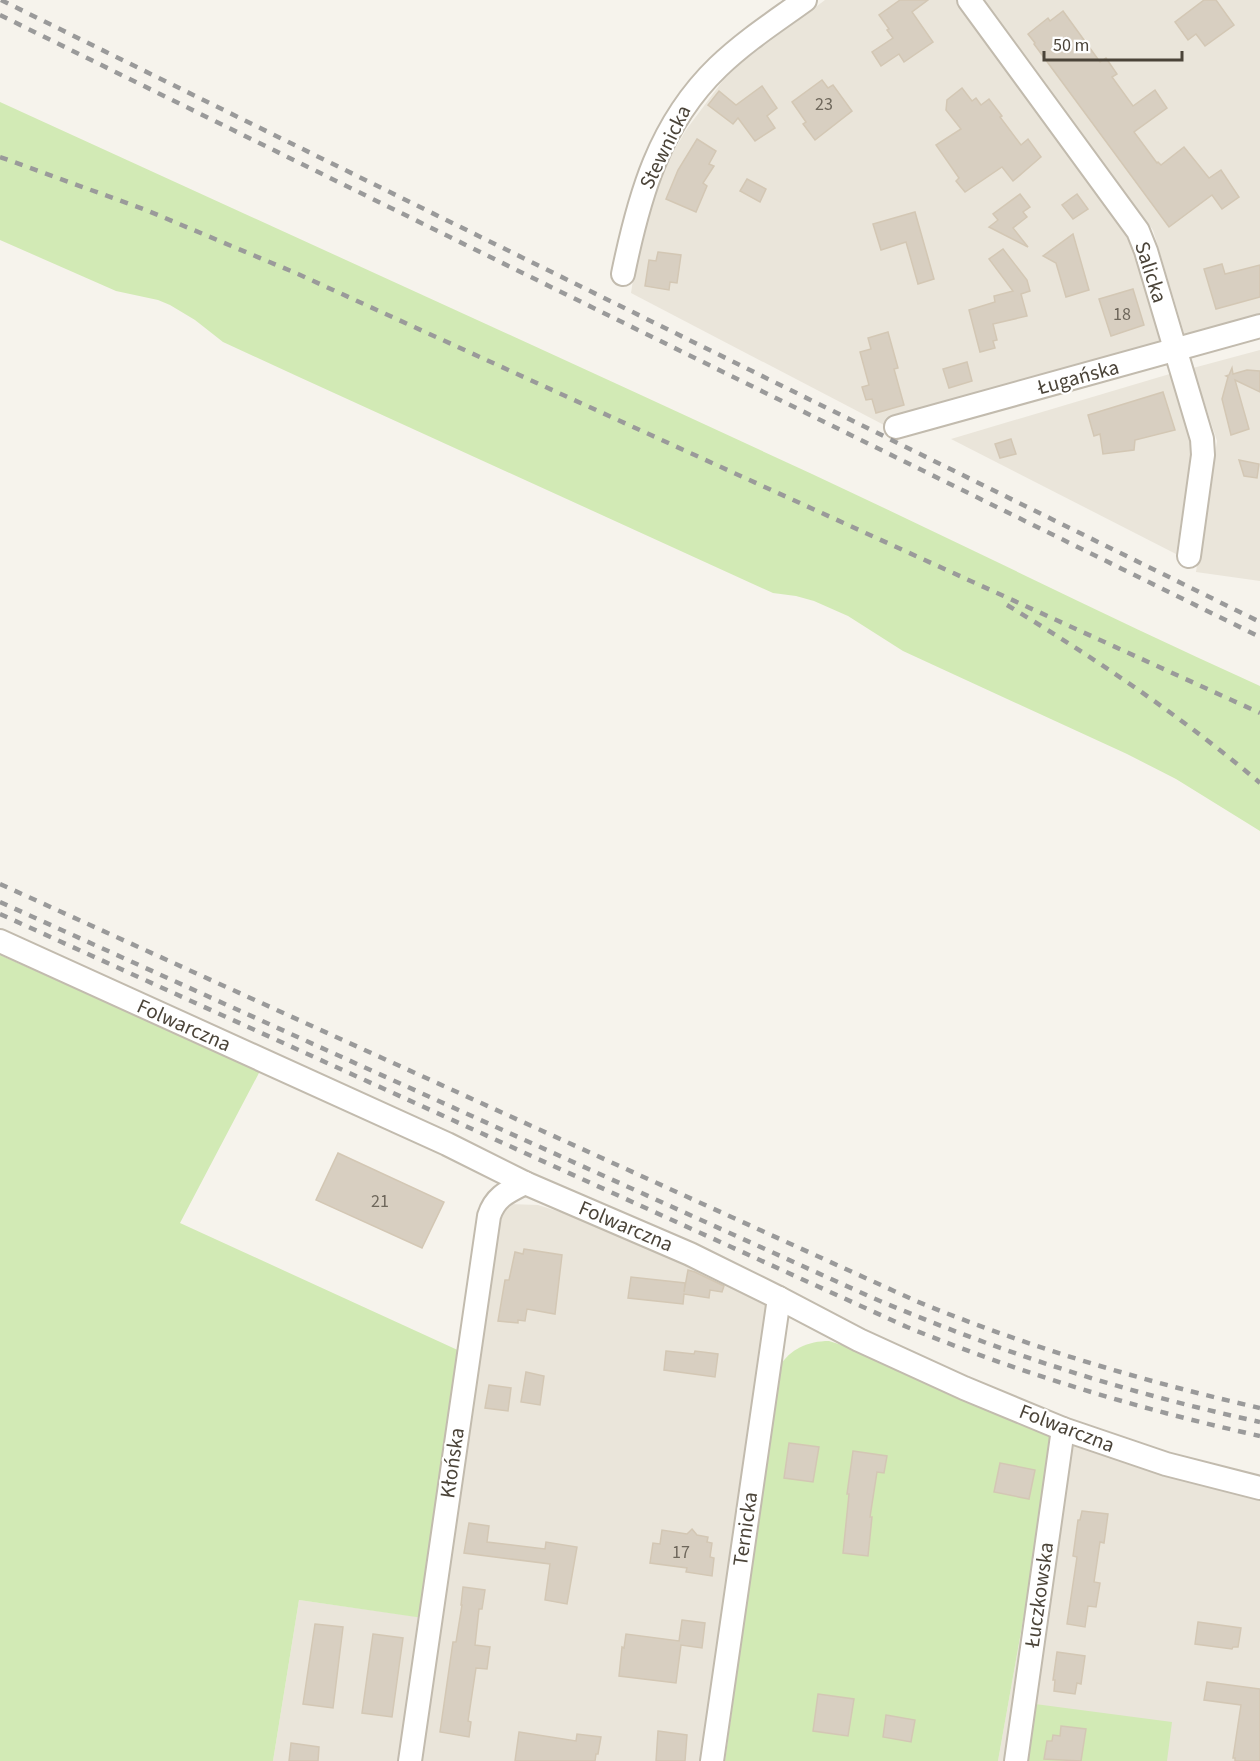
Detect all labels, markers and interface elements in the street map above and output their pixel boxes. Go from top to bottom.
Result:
scale bar [1044,24,1182,62]
text: 50 m [1053,33,1089,58]
house number: 23 [815,92,833,117]
street label: Stewnicka [632,100,698,194]
street label: Salicka [1127,238,1175,306]
house number: 18 [1113,302,1131,327]
street label: Ługańska [1033,352,1122,403]
street label: Folwarczna [132,991,236,1059]
house number: 21 [371,1189,389,1214]
street label: Folwarczna [574,1193,678,1259]
street label: Folwarczna [1015,1396,1119,1460]
street label: Kłońska [432,1426,472,1500]
street label: Ternicka [725,1490,765,1568]
house number: 17 [672,1540,690,1565]
street label: Łuczkowska [1017,1540,1061,1651]

